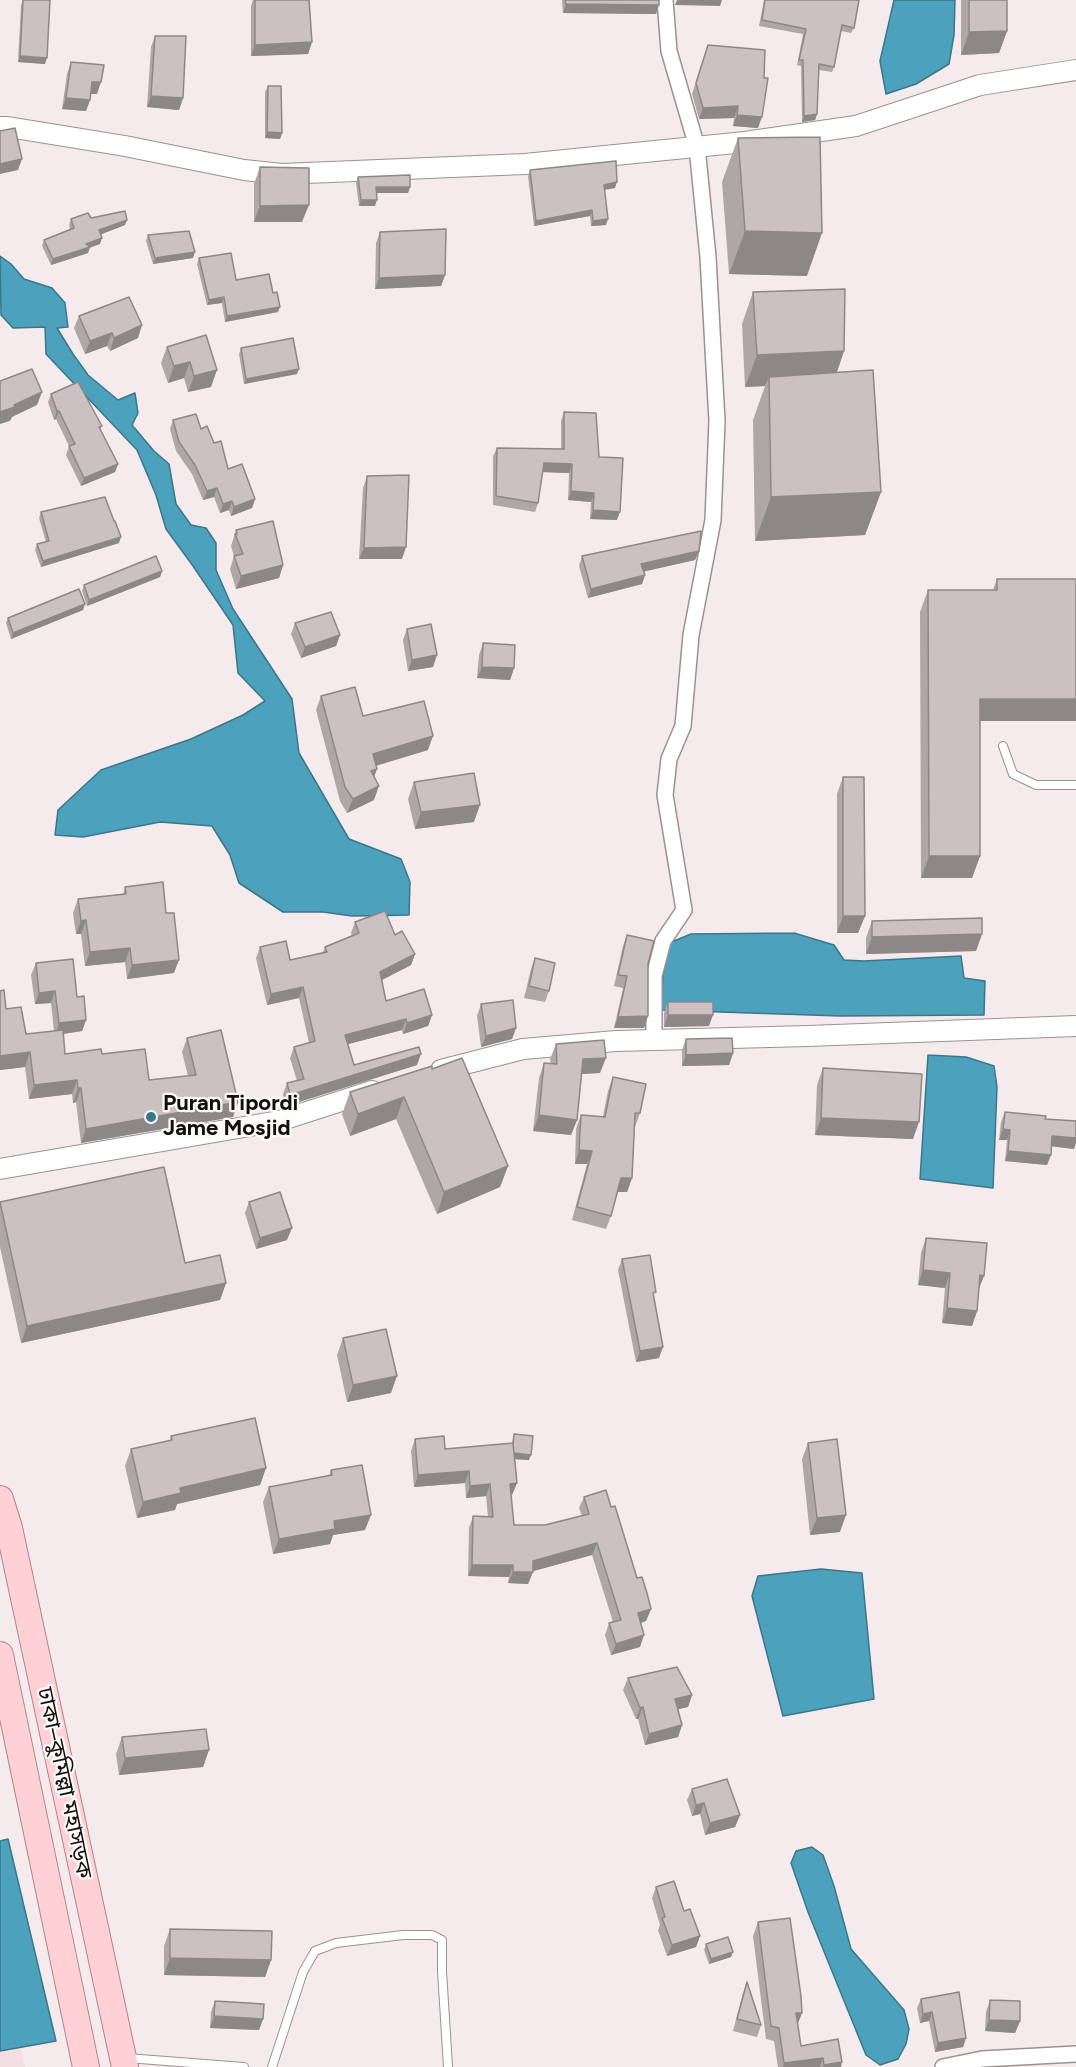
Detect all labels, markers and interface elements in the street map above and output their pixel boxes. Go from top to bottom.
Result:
place label: Puran Tipordi Jame Mosjid [163,1091,298,1142]
marker: Puran Tipordi Jame Mosjid [144,1110,158,1124]
street label: ঢাকা–কুমিল্লা মহাসড়ক [31,1685,97,1881]

